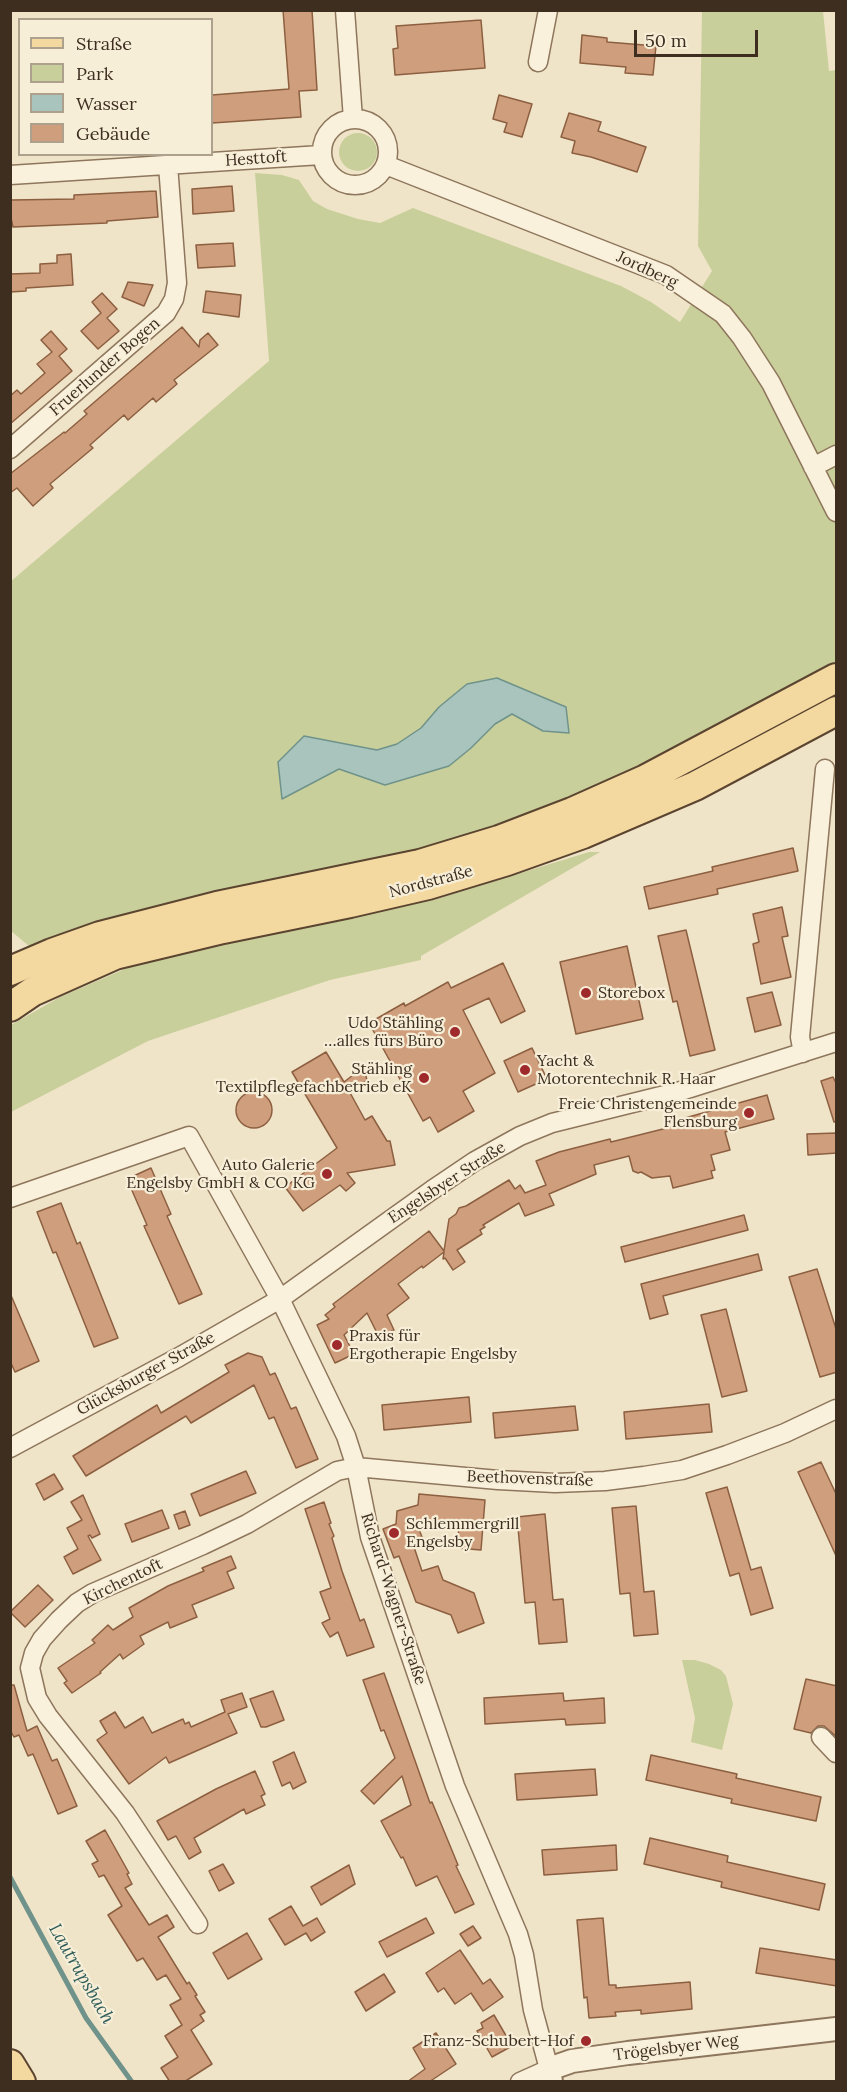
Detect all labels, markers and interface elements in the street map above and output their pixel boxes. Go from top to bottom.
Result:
legend [18,18,213,156]
scale bar [637,18,762,56]
text: 50 m [645,29,687,52]
text: Straße [76,32,132,55]
text: Park [76,62,113,85]
text: Wasser [76,92,137,115]
text: Gebäude [76,122,150,145]
street label: Hesttoft [224,147,288,171]
street label: Jordberg [613,247,681,293]
street label: Fruerlunder Bogen [46,314,164,420]
street label: Nordstraße [387,862,475,902]
place label: Storebox [598,983,665,1003]
marker: Storebox [579,986,593,1000]
place label: Udo Stähling …alles fürs Büro [324,1013,443,1051]
marker: Udo Stähling …alles fürs Büro [448,1025,462,1039]
place label: Yacht & Motorentechnik R. Haar [537,1051,715,1089]
place label: Stähling Textilpflegefachbetrieb eK [216,1059,412,1097]
marker: Yacht & Motorentechnik R. Haar [518,1063,532,1077]
marker: Stähling Textilpflegefachbetrieb eK [417,1071,431,1085]
place label: Freie Christengemeinde Flensburg [558,1094,737,1132]
marker: Freie Christengemeinde Flensburg [742,1106,756,1120]
street label: Engelsbyer Straße [385,1138,509,1228]
place label: Auto Galerie Engelsby GmbH & CO KG [126,1155,315,1193]
marker: Auto Galerie Engelsby GmbH & CO KG [320,1167,334,1181]
place label: Praxis für Ergotherapie Engelsby [349,1326,517,1364]
street label: Glücksburger Straße [74,1328,218,1420]
marker: Praxis für Ergotherapie Engelsby [330,1338,344,1352]
street label: Beethovenstraße [466,1467,594,1491]
street label: Richard-Wagner-Straße [356,1511,430,1687]
place label: Schlemmergrill Engelsby [406,1514,519,1552]
marker: Schlemmergrill Engelsby [387,1526,401,1540]
street label: Kirchentoft [80,1555,166,1609]
water label: Lautrupsbach [44,1920,118,2028]
place label: Franz-Schubert-Hof [423,2031,574,2051]
street label: Trögelsbyer Weg [613,2031,739,2065]
marker: Franz-Schubert-Hof [579,2034,593,2048]

